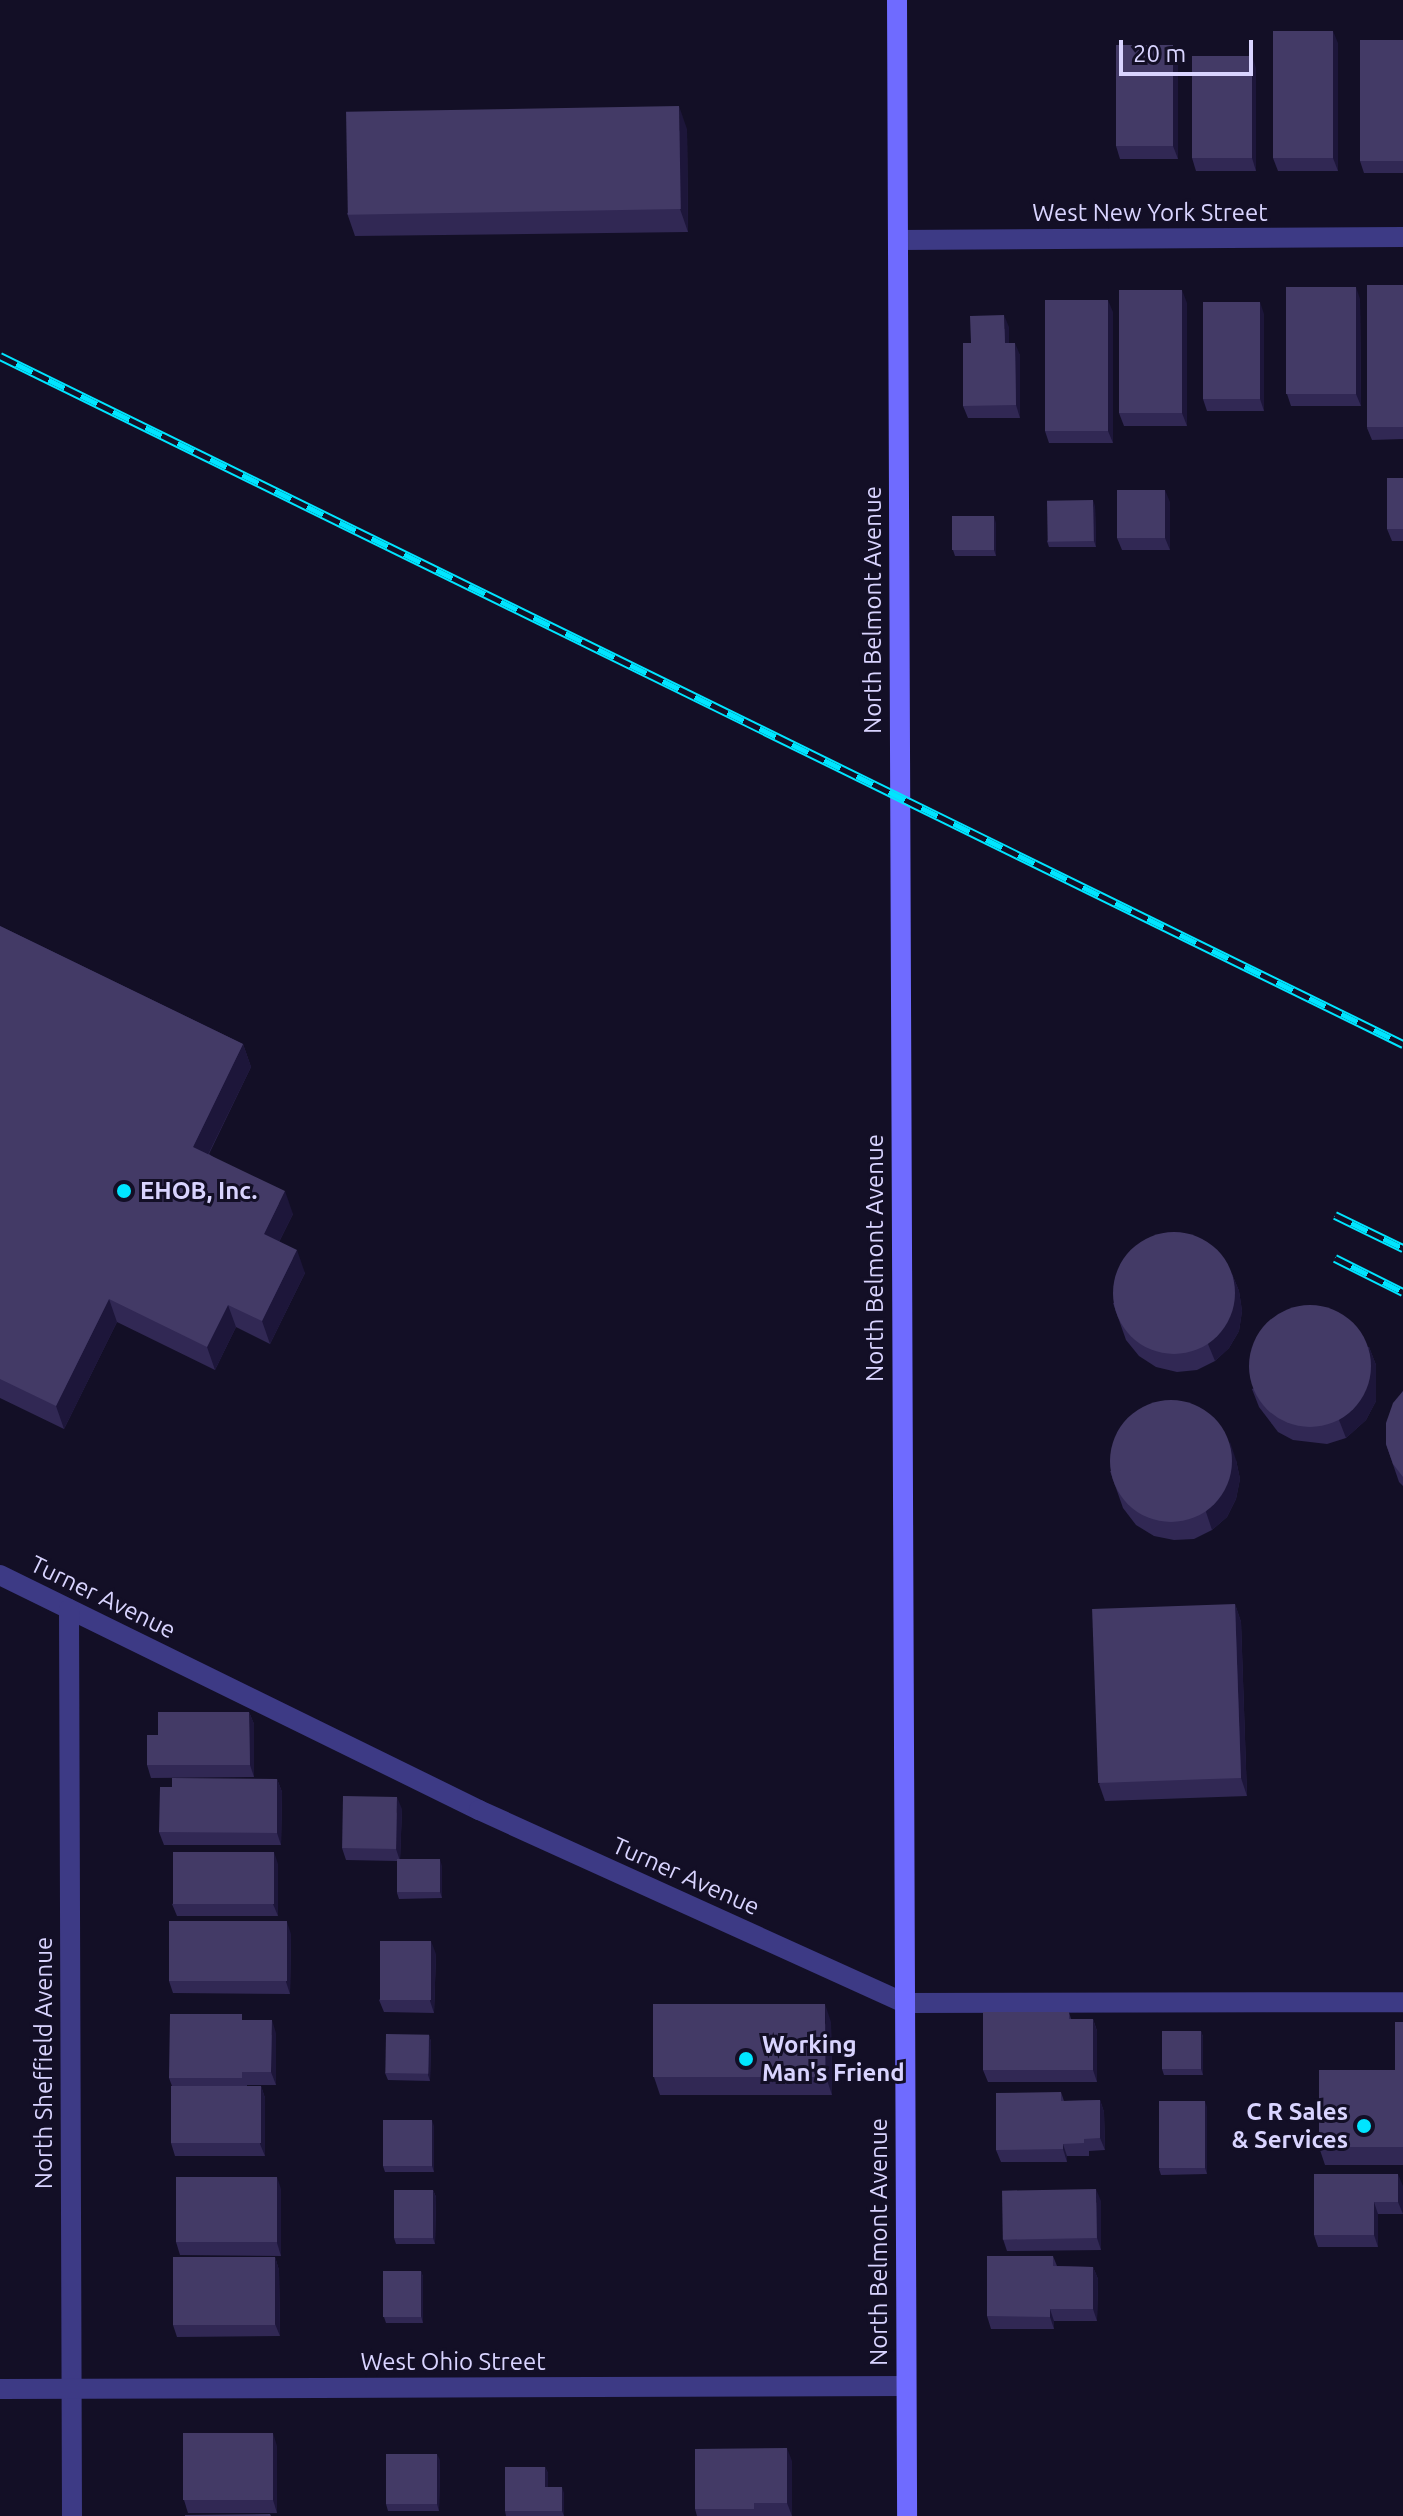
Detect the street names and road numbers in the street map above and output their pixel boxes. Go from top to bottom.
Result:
street label: West New York Street [1032,199,1268,227]
street label: North Belmont Avenue [859,486,887,734]
street label: North Belmont Avenue [861,1134,889,1382]
street label: Turner Avenue [26,1549,180,1645]
street label: Turner Avenue [608,1831,764,1921]
street label: North Sheffield Avenue [30,1937,58,2189]
street label: North Belmont Avenue [865,2118,893,2366]
street label: West Ohio Street [360,2348,546,2376]

